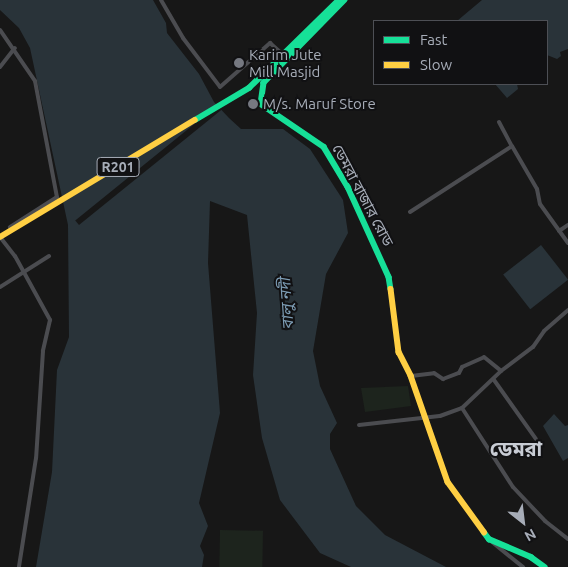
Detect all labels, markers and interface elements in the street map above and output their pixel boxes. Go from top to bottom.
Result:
legend [373,20,548,85]
text: Fast [420,31,447,48]
place label: Karim Jute Mill Masjid [249,45,322,80]
text: Slow [420,56,452,73]
marker: Karim Jute Mill Masjid [233,57,245,69]
place label: M/s. Maruf Store [263,95,376,113]
marker: M/s. Maruf Store [247,98,259,110]
street label: ডেমরা বাজার রোড [329,141,397,249]
road number: R201 [96,156,140,178]
water label: বালু নদী [275,277,297,331]
district label: ডেমরা [490,436,542,460]
north arrow [498,497,548,547]
text: N [522,526,539,545]

